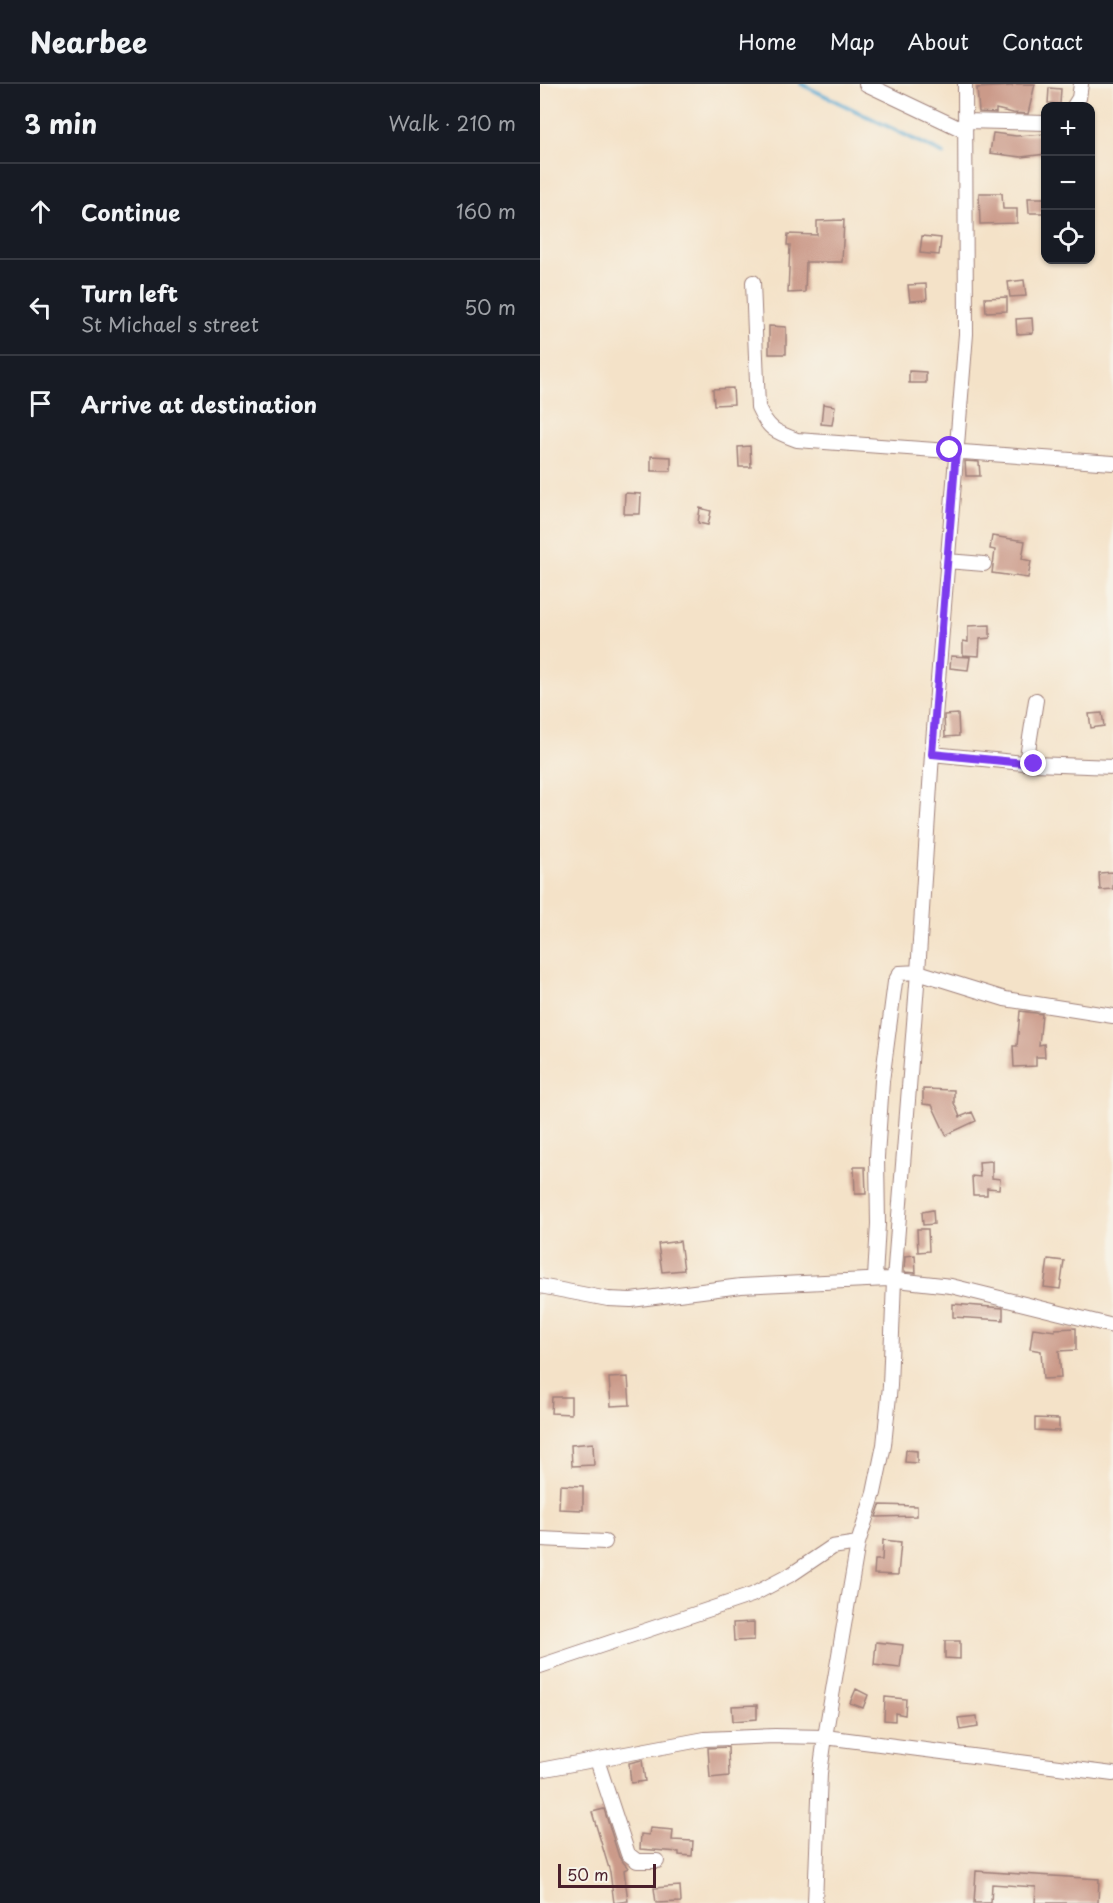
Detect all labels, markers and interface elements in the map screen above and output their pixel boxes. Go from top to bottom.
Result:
text: Nearbee [30,20,147,63]
text: Home [738,25,797,57]
text: Map [830,25,875,57]
text: About [908,25,969,57]
text: Contact [1002,25,1083,57]
map controls [1041,102,1095,264]
button: + [1041,102,1095,156]
text: 3 min [24,104,97,143]
text: Walk · 210 m [389,108,516,138]
button: − [1041,156,1095,210]
icon: ahead [24,195,57,228]
text: Continue [81,195,180,228]
text: 160 m [456,196,516,226]
button: locate [1041,210,1095,264]
text: Turn left [81,276,178,309]
icon: left [24,291,57,324]
text: 50 m [464,292,516,322]
text: St Michael s street [81,309,259,339]
icon: arrive [24,387,57,420]
text: Arrive at destination [81,387,317,420]
route start [936,436,962,462]
route end [1020,750,1046,776]
scale bar [558,1861,656,1888]
text: 50 m [567,1862,608,1886]

